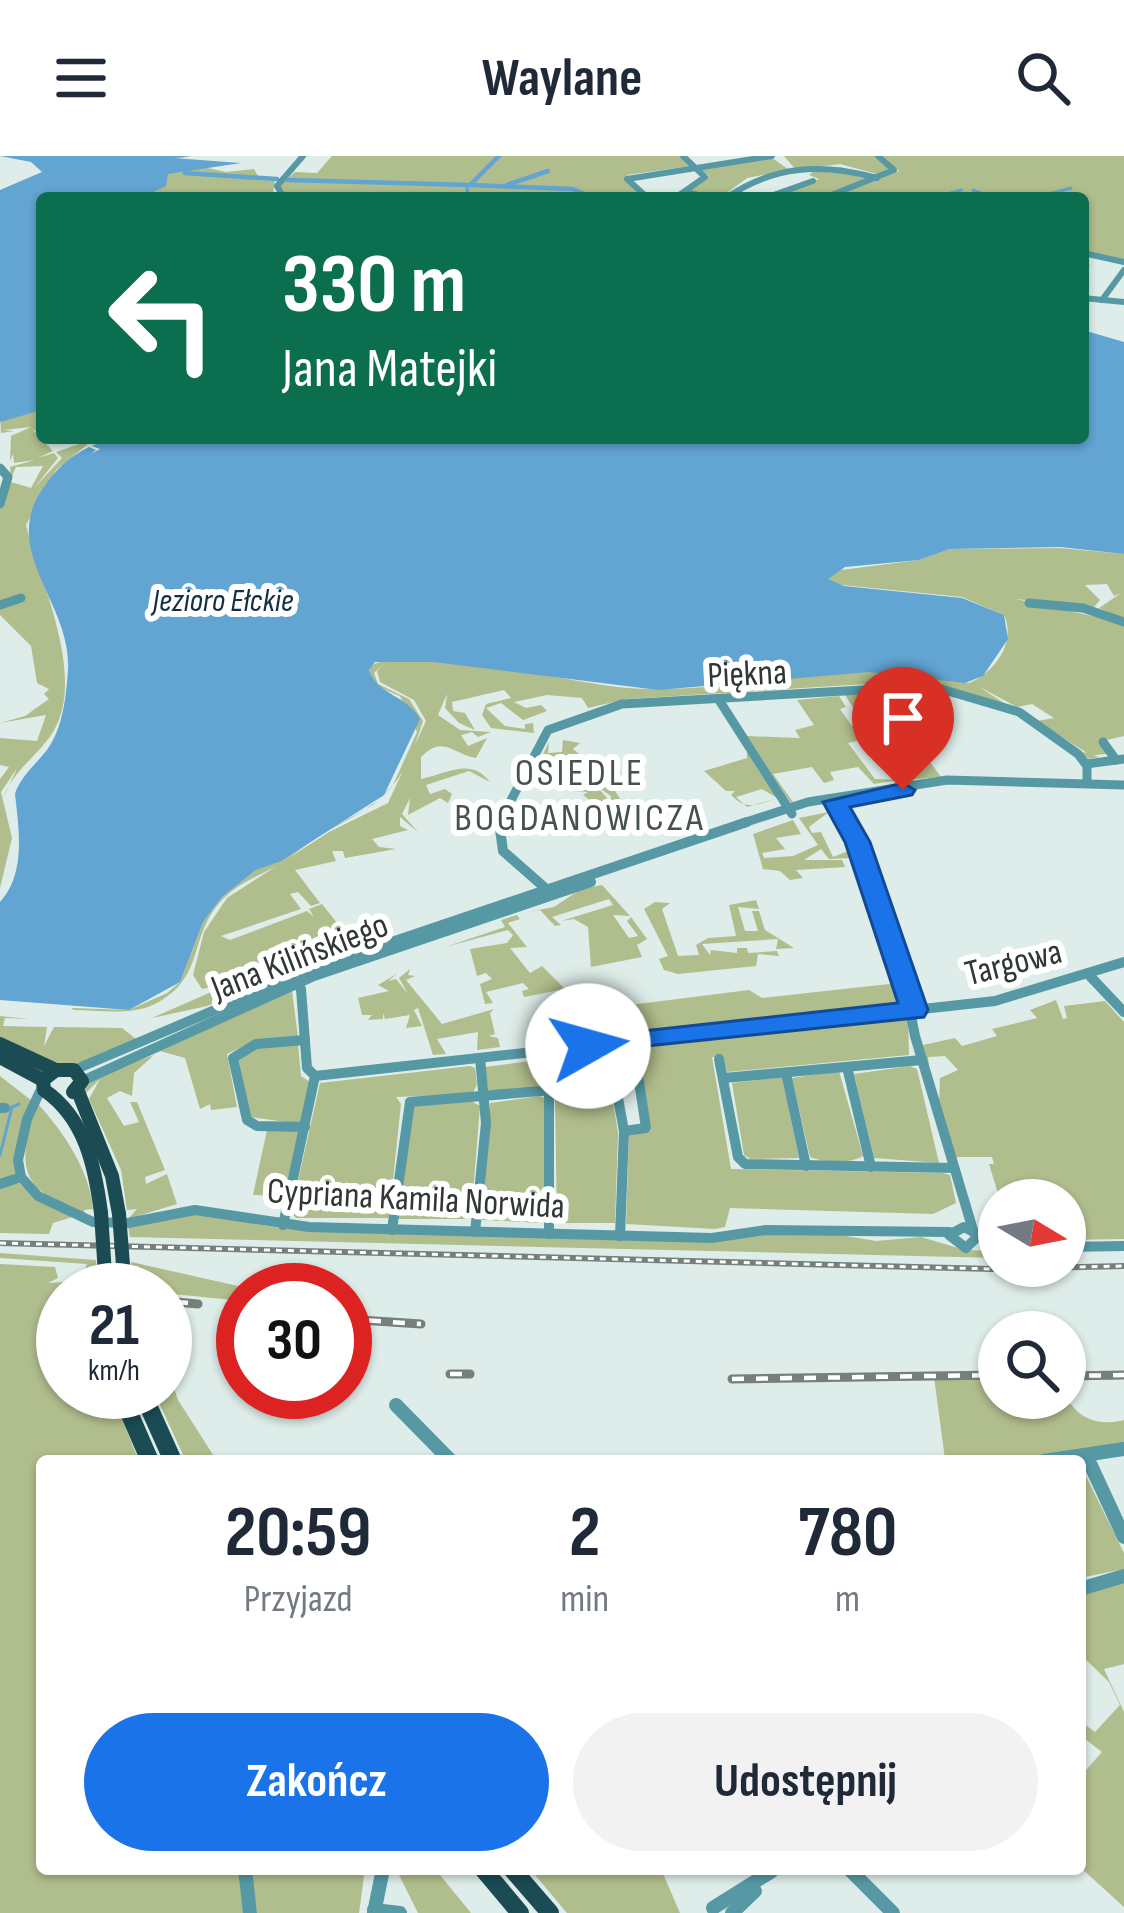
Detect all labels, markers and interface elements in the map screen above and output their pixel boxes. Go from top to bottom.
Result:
icon: menu [48,45,114,111]
icon: search [1010,45,1076,111]
text: Waylane [482,46,642,111]
text: 330 m [282,235,466,336]
icon: left [84,240,240,396]
text: Jana Matejki [282,337,497,402]
water label: Jezioro Ełckie [150,581,294,621]
street label: Piękna [706,651,788,698]
pin [852,667,954,790]
icon: arrive [870,685,936,751]
district label: OSIEDLE BOGDANOWICZA [454,750,706,842]
street label: Jana Kilińskiego [204,904,394,1011]
street label: Targowa [961,931,1066,996]
position arrow [525,983,651,1109]
street label: Cypriana Kamila Norwida [266,1170,566,1229]
north arrow [978,1179,1086,1287]
map controls [978,1179,1086,1419]
speed limit sign: 30 [216,1263,372,1419]
text: 21 [89,1290,139,1362]
button: search [978,1311,1086,1419]
text: km/h [88,1353,140,1389]
text: 20:59 [225,1490,371,1577]
text: 2 [569,1490,601,1577]
text: 780 [798,1490,897,1577]
text: Przyjazd [244,1576,352,1623]
text: min [560,1576,609,1623]
text: m [835,1576,860,1623]
button: Zakończ [84,1713,549,1851]
button: Udostępnij [573,1713,1038,1851]

